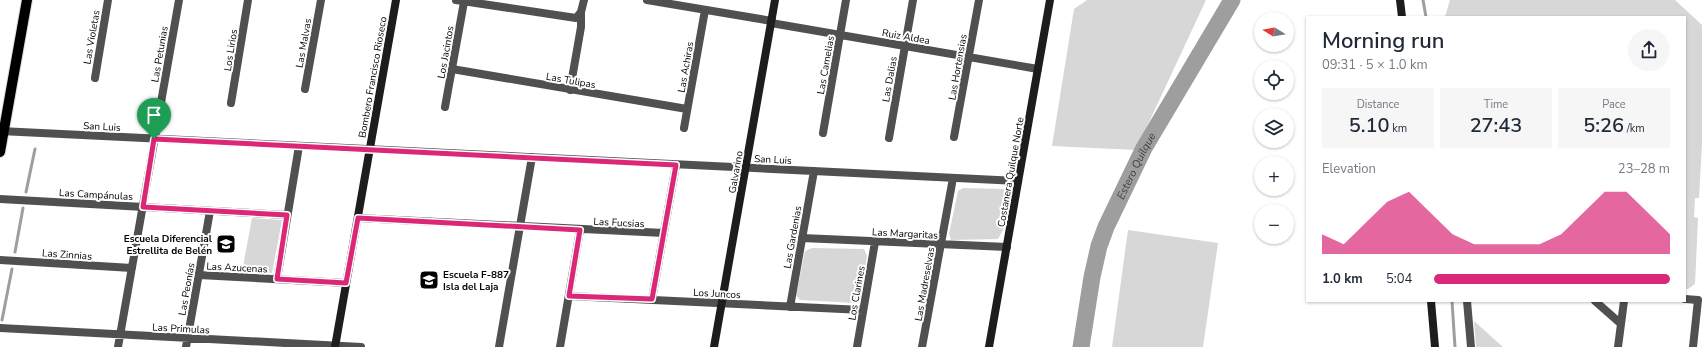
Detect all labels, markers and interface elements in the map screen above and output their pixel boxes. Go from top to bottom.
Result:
street label: Las Violetas [80,9,104,65]
north arrow [1254,12,1294,52]
map controls [1254,12,1294,244]
street label: Bombero Francisco Rioseco [355,15,391,139]
street label: Las Malvas [293,17,315,69]
street label: Las Petunias [148,25,172,83]
street label: Los Jacintos [434,25,458,80]
street label: Ruiz Aldea [881,26,931,48]
text: Morning run [1322,26,1445,56]
street label: Los Lirios [221,28,241,72]
button: share [1628,29,1670,71]
street label: Las Hortensias [945,33,971,101]
street label: Las Camelias [814,35,838,96]
street label: Las Achiras [675,40,697,94]
street label: Las Dalias [879,55,901,103]
text: 09:31 · 5 × 1.0 km [1322,56,1428,74]
button: locate [1254,60,1294,100]
street label: Las Tulipas [545,70,597,92]
text: Distance [1357,97,1399,112]
text: Time [1484,97,1508,112]
text: Pace [1602,97,1626,112]
pin [137,98,171,139]
icon: arrive [143,104,165,126]
button: layers [1254,108,1294,148]
text: 5.10 [1349,112,1390,139]
text: 27:43 [1470,112,1522,139]
text: 5:26 [1583,112,1624,139]
street label: Costanera Quilque Norte [994,116,1028,228]
street label: San Luis [83,119,121,135]
text: km [1390,121,1407,136]
text: /km [1624,121,1645,136]
water label: Estero Quilque [1113,130,1160,202]
street label: Galvarino [725,149,747,195]
street label: San Luis [754,152,792,168]
button: + [1254,156,1294,196]
text: Elevation [1322,160,1376,178]
text: 23–28 m [1618,160,1670,178]
street label: Las Campánulas [59,186,133,204]
button: − [1254,204,1294,244]
street label: Las Gardenias [781,205,805,270]
street label: Las Fucsias [593,215,645,231]
street label: Las Margaritas [872,225,939,243]
place label: Escuela Diferencial Estrellita de Belén [124,232,213,258]
school or university icon: Escuela Diferencial Estrellita de Belén [215,233,237,255]
street label: Las Zinnias [41,246,93,264]
street label: Las Madreselvas [912,246,938,322]
street label: Las Azucenas [206,259,268,277]
street label: Las Peonías [175,262,199,317]
street label: Los Clarines [845,265,869,321]
place label: Escuela F-887 Isla del Laja [443,268,509,294]
school or university icon: Escuela F-887 Isla del Laja [418,269,440,291]
text: 1.0 km [1322,270,1363,288]
text: 5:04 [1386,270,1412,288]
street label: Los Juncos [693,286,741,302]
street label: Las Primulas [152,321,210,338]

